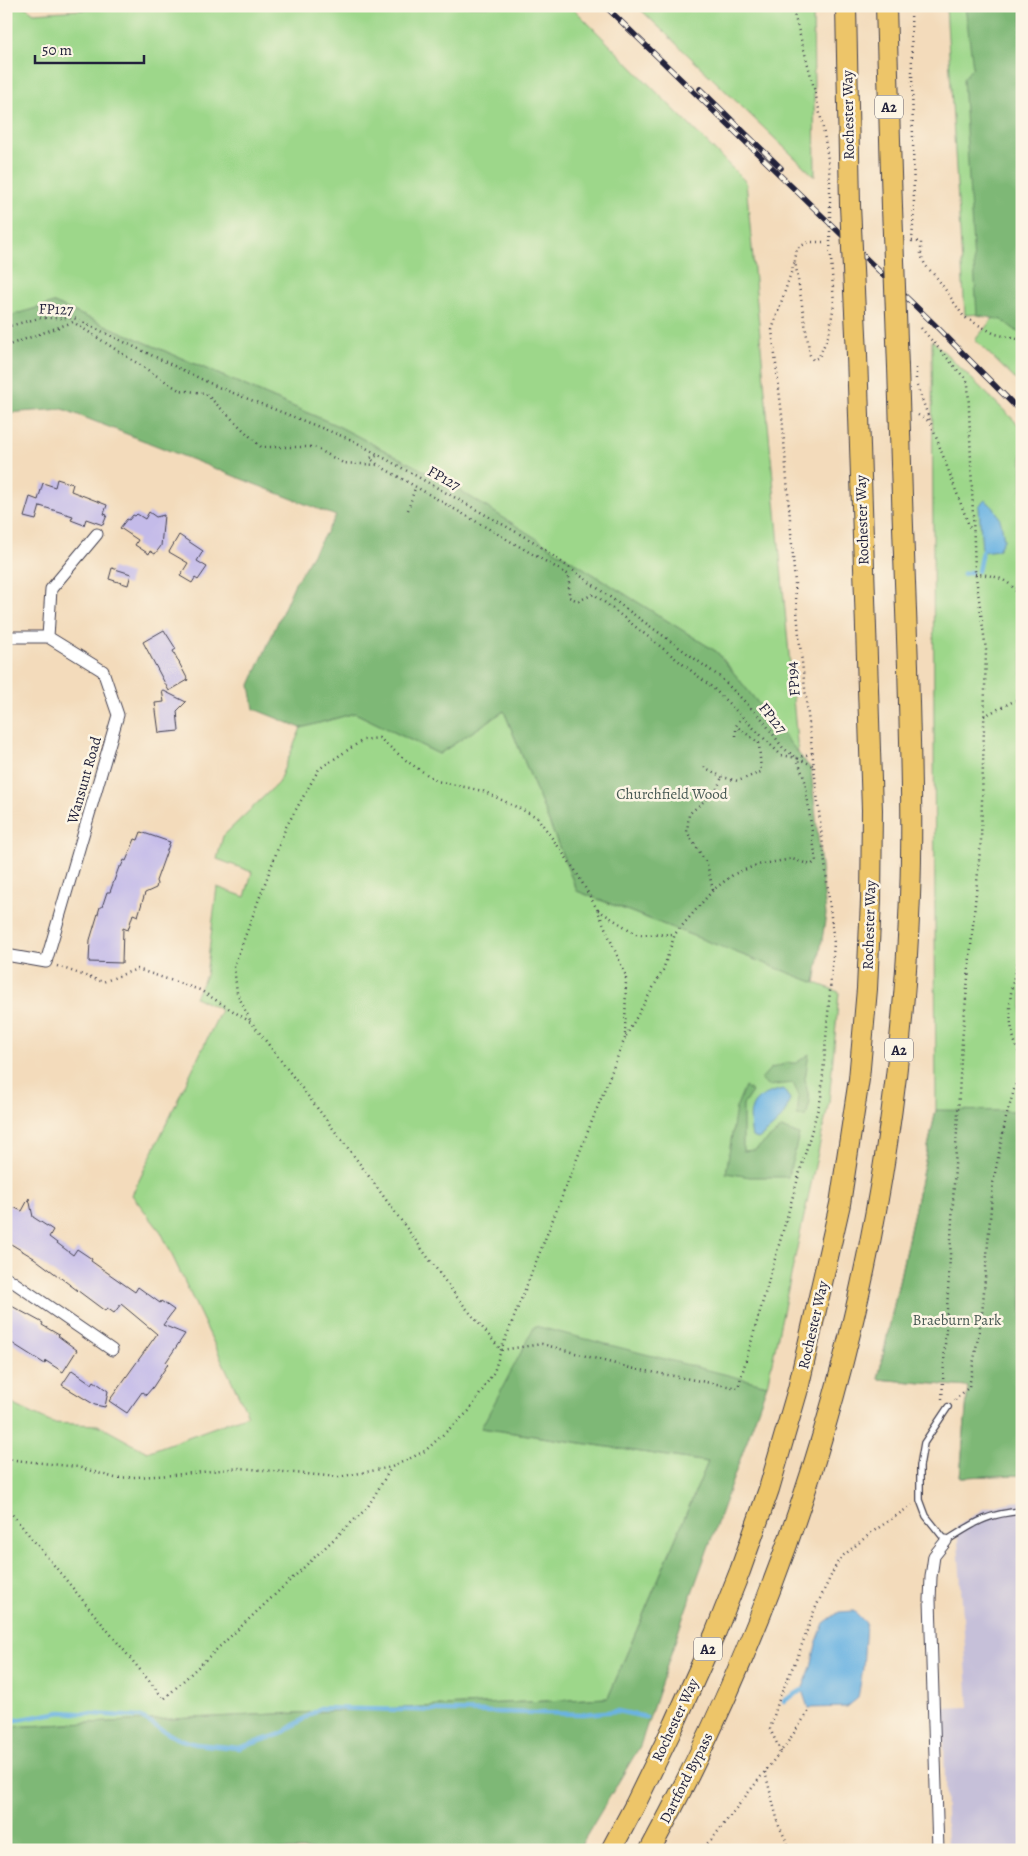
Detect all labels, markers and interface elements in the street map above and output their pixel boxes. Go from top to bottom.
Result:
scale bar [35,32,144,64]
text: 50 m [42,40,72,60]
street label: Rochester Way [837,70,859,160]
road number: A2 [875,95,903,118]
street label: FP127 [38,298,74,320]
street label: FP127 [424,461,465,495]
street label: Rochester Way [850,474,874,565]
street label: FP194 [781,661,805,697]
street label: FP127 [754,698,792,738]
street label: Wansunt Road [62,733,106,827]
park label: Churchfield Wood [616,784,729,804]
street label: Rochester Way [857,879,881,970]
road number: A2 [885,1038,913,1062]
street label: Rochester Way [793,1279,833,1371]
park label: Braeburn Park [913,1310,1002,1330]
road number: A2 [694,1638,722,1660]
street label: Rochester Way [647,1675,703,1765]
street label: Dartford Bypass [655,1729,717,1827]

